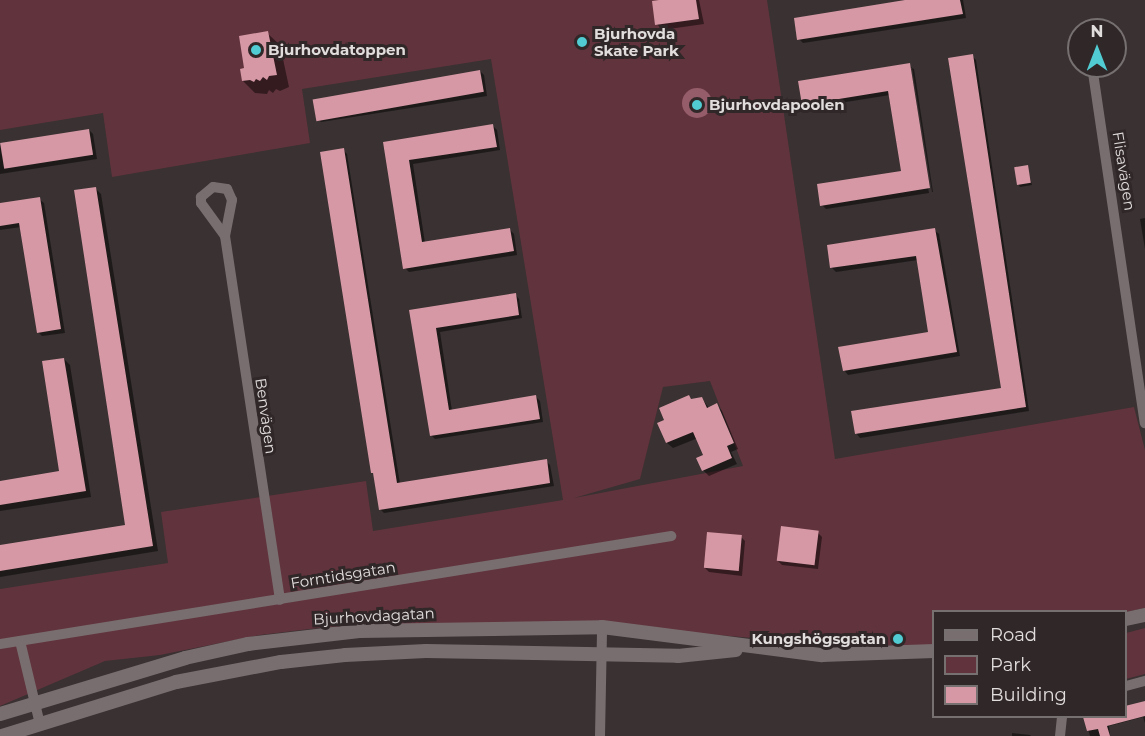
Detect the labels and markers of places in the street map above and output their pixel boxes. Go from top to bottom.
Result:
place label: Bjurhovda Skate Park [594,24,679,59]
marker: Bjurhovda Skate Park [575,35,589,49]
place label: Bjurhovdatoppen [268,41,406,59]
marker: Bjurhovdatoppen [249,43,263,57]
place label: Bjurhovdapoolen [709,96,845,114]
marker: Bjurhovdapoolen [690,98,704,112]
place label: Kungshögsgatan [752,630,886,648]
marker: Kungshögsgatan [891,632,905,646]

